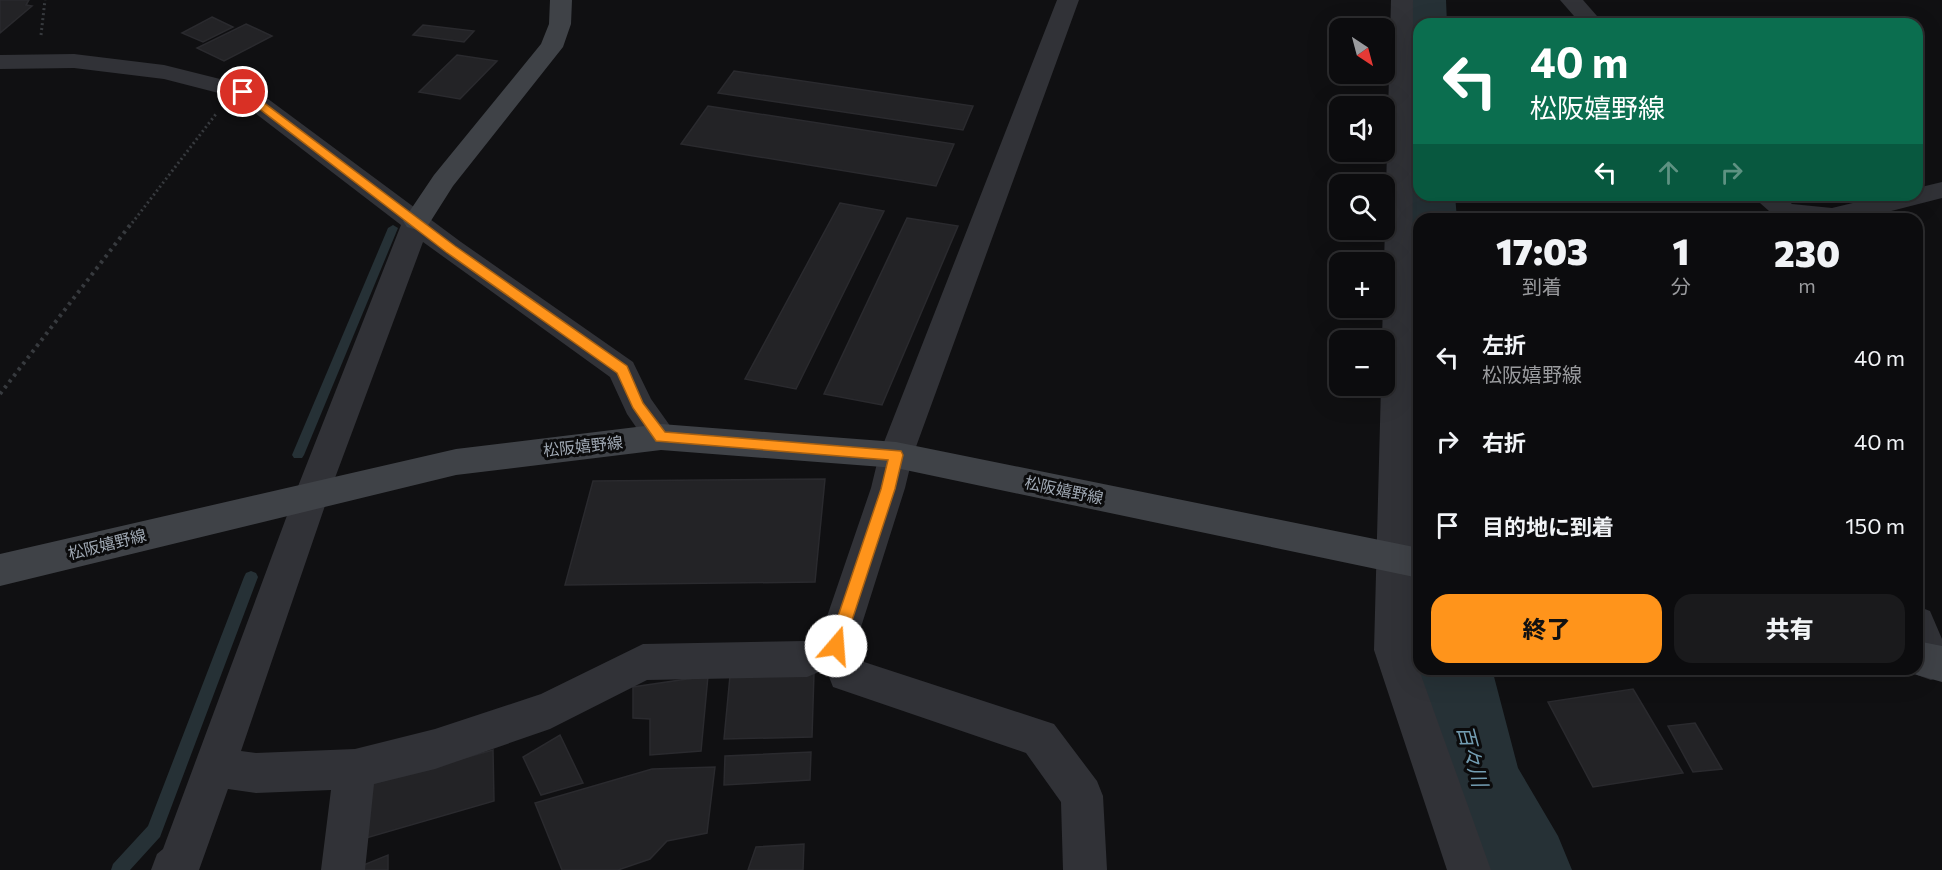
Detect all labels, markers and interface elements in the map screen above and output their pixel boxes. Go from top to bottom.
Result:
north arrow [1329,18,1395,84]
map controls [1329,18,1395,396]
text: 40 m [1530,35,1628,87]
icon: left [1431,42,1509,120]
pin [217,66,268,117]
icon: arrive [226,75,259,108]
text: 松阪嬉野線 [1530,91,1665,124]
button: sound [1329,96,1395,162]
icon: left [1589,156,1622,189]
icon: ahead [1652,156,1685,189]
icon: right [1715,156,1748,189]
button: search [1329,174,1395,240]
text: 17:03 [1496,228,1588,272]
text: 1 [1673,228,1689,272]
text: 230 [1774,230,1840,274]
button: + [1329,252,1395,318]
text: m [1798,273,1816,297]
text: 到着 [1522,274,1562,298]
text: 分 [1671,274,1691,298]
button: − [1329,330,1395,396]
text: 左折 [1482,331,1526,358]
icon: left [1431,341,1464,374]
text: 40 m [1854,344,1905,371]
text: 松阪嬉野線 [1482,362,1582,386]
icon: right [1431,425,1464,458]
text: 40 m [1854,428,1905,455]
text: 右折 [1482,429,1526,456]
street label: 松阪嬉野線 [542,432,624,459]
street label: 松阪嬉野線 [1023,472,1105,507]
icon: arrive [1431,509,1464,542]
text: 150 m [1845,512,1905,539]
text: 目的地に到着 [1482,513,1614,540]
street label: 松阪嬉野線 [66,525,148,562]
button: 終了 [1431,594,1662,663]
button: 共有 [1674,594,1905,663]
position arrow [804,614,868,678]
water label: 百々川 [1453,722,1494,791]

